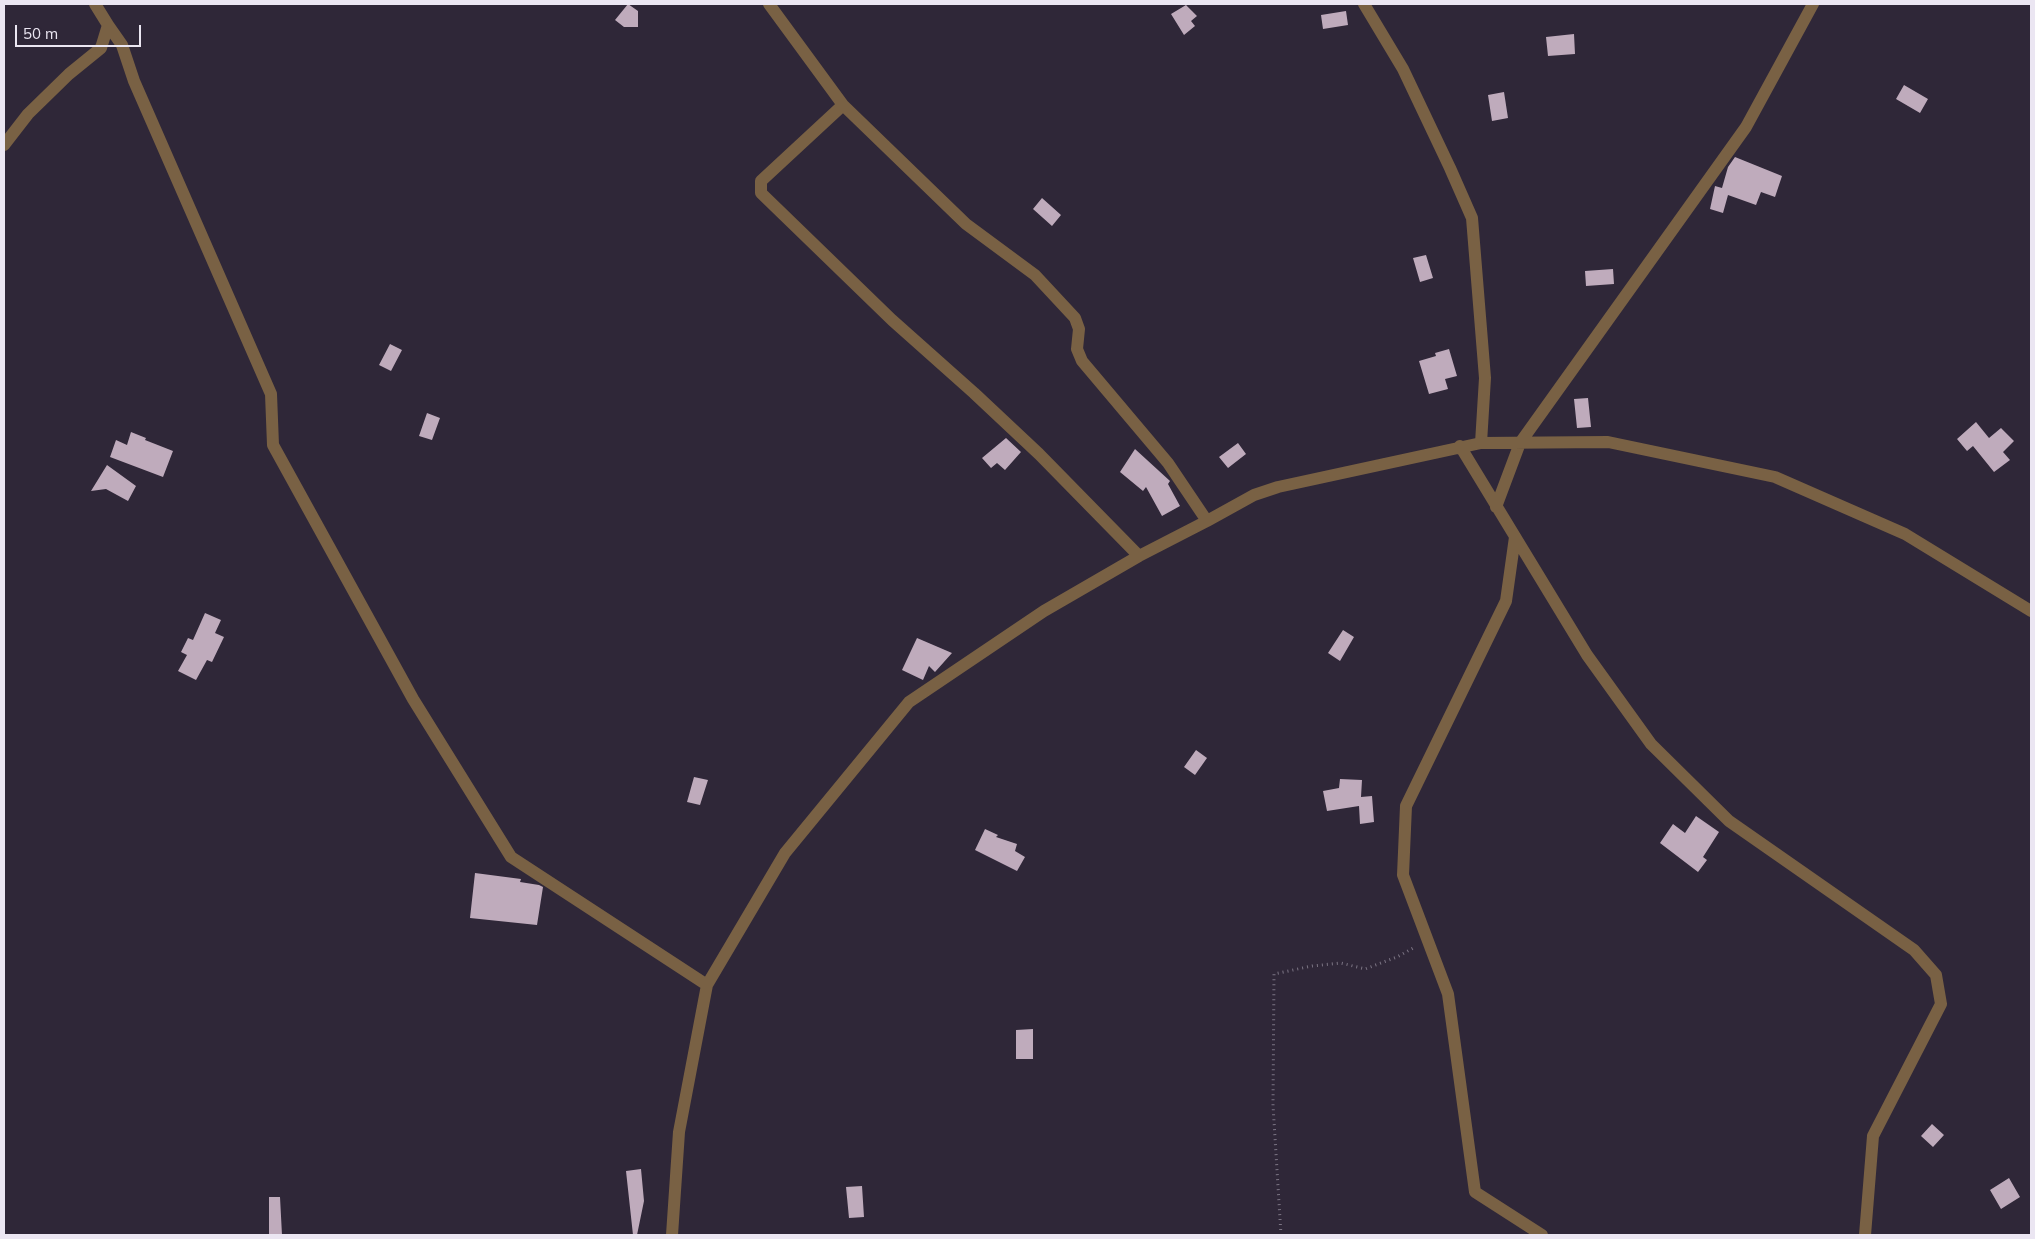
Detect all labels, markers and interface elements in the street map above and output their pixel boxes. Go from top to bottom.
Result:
scale bar [18,15,144,47]
text: 50 m [23,24,58,43]

